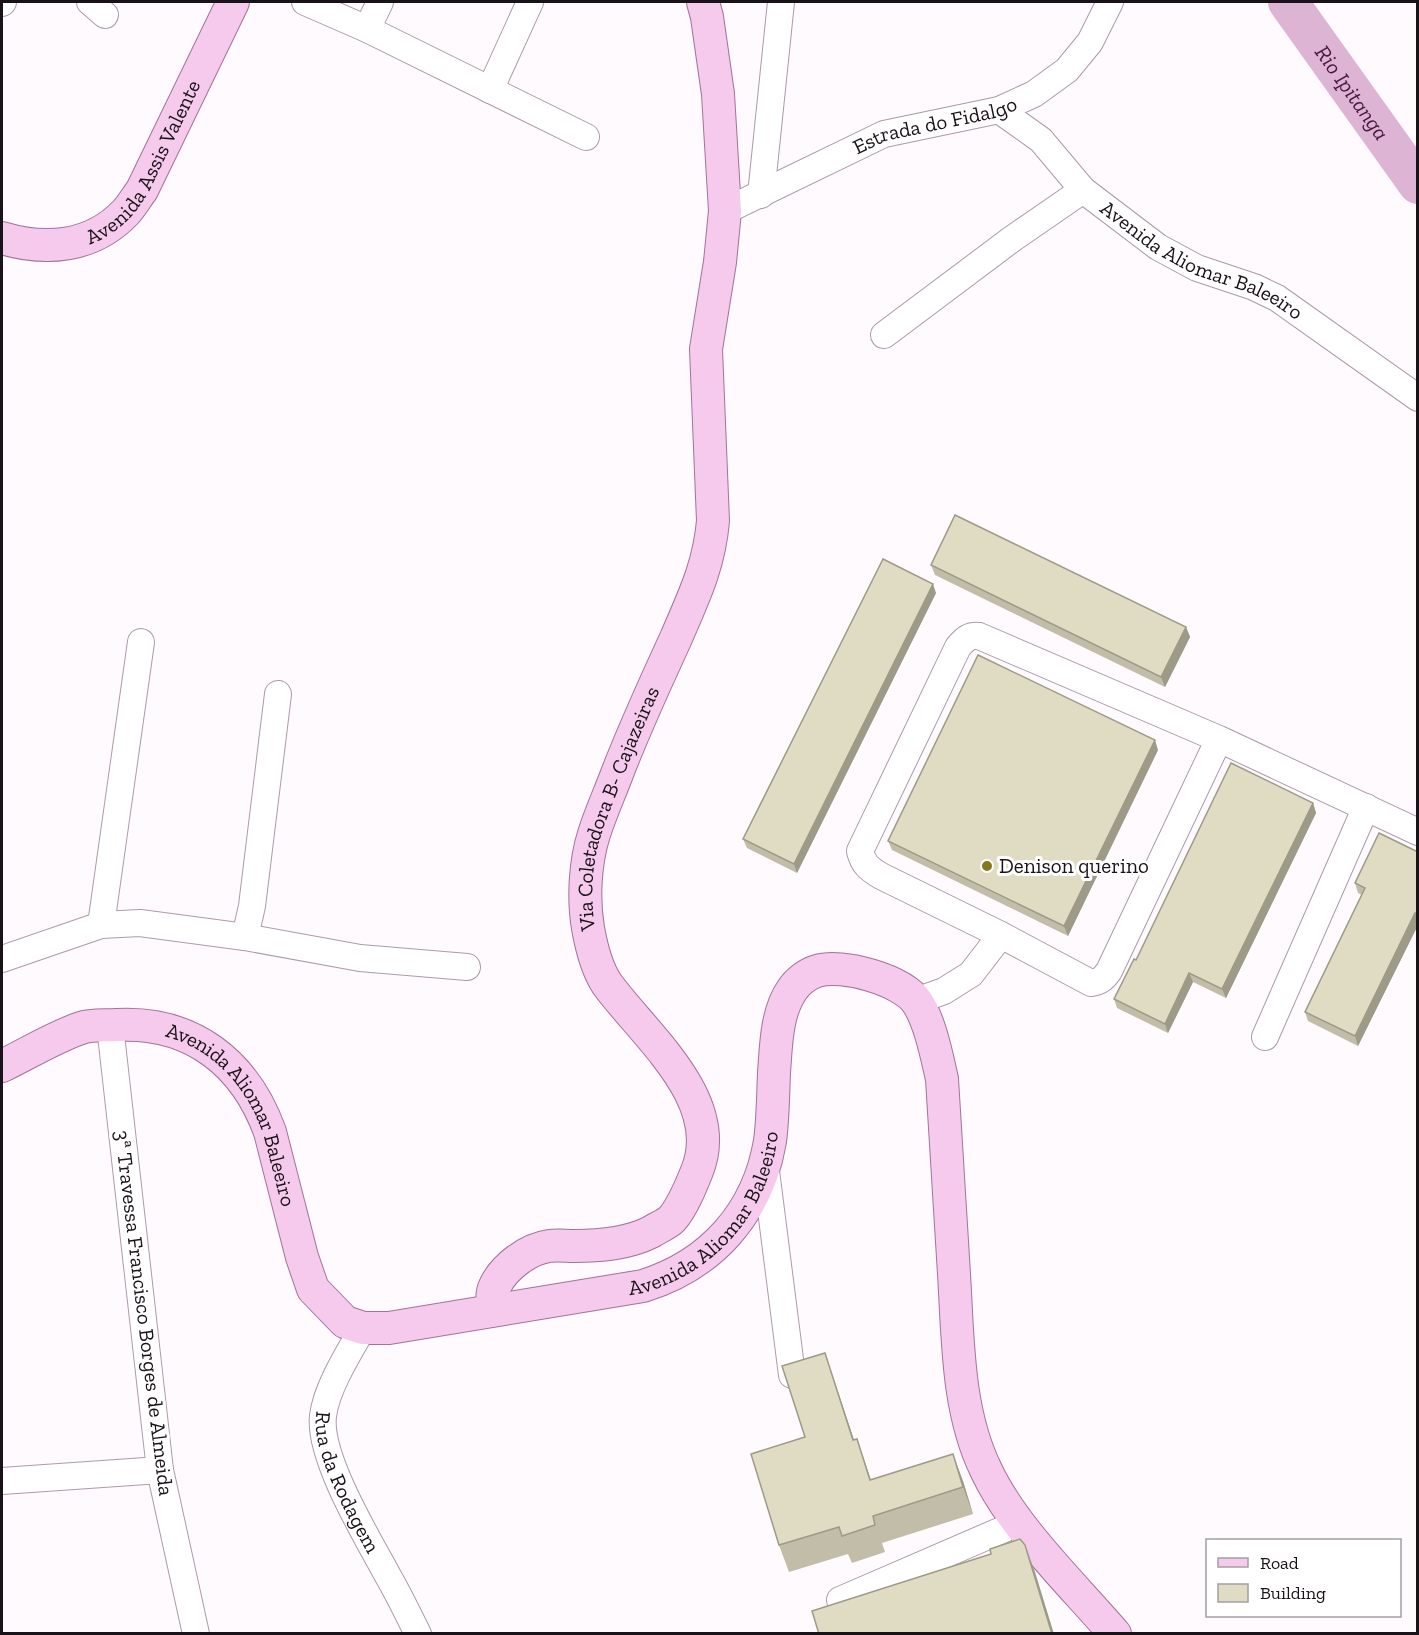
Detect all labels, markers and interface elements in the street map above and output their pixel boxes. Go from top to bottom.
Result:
water label: Rio Ipitanga [1309,40,1395,145]
street label: Avenida Assis Valente [82,76,205,249]
street label: Estrada do Fidalgo [848,91,1021,159]
street label: Avenida Aliomar Baleeiro [1096,195,1308,324]
street label: Via Coletadora B- Cajazeiras [572,682,664,934]
place label: Denison querino [999,853,1149,878]
marker: Denison querino [980,859,994,873]
street label: Avenida Aliomar Baleeiro [163,1017,302,1209]
street label: 3ª Travessa Francisco Borges de Almeida [110,1129,179,1497]
street label: Avenida Aliomar Baleeiro [626,1130,783,1300]
street label: Rua da Rodagem [310,1410,386,1557]
legend [1206,1539,1401,1617]
text: Road [1260,1552,1299,1574]
text: Building [1260,1582,1326,1604]

